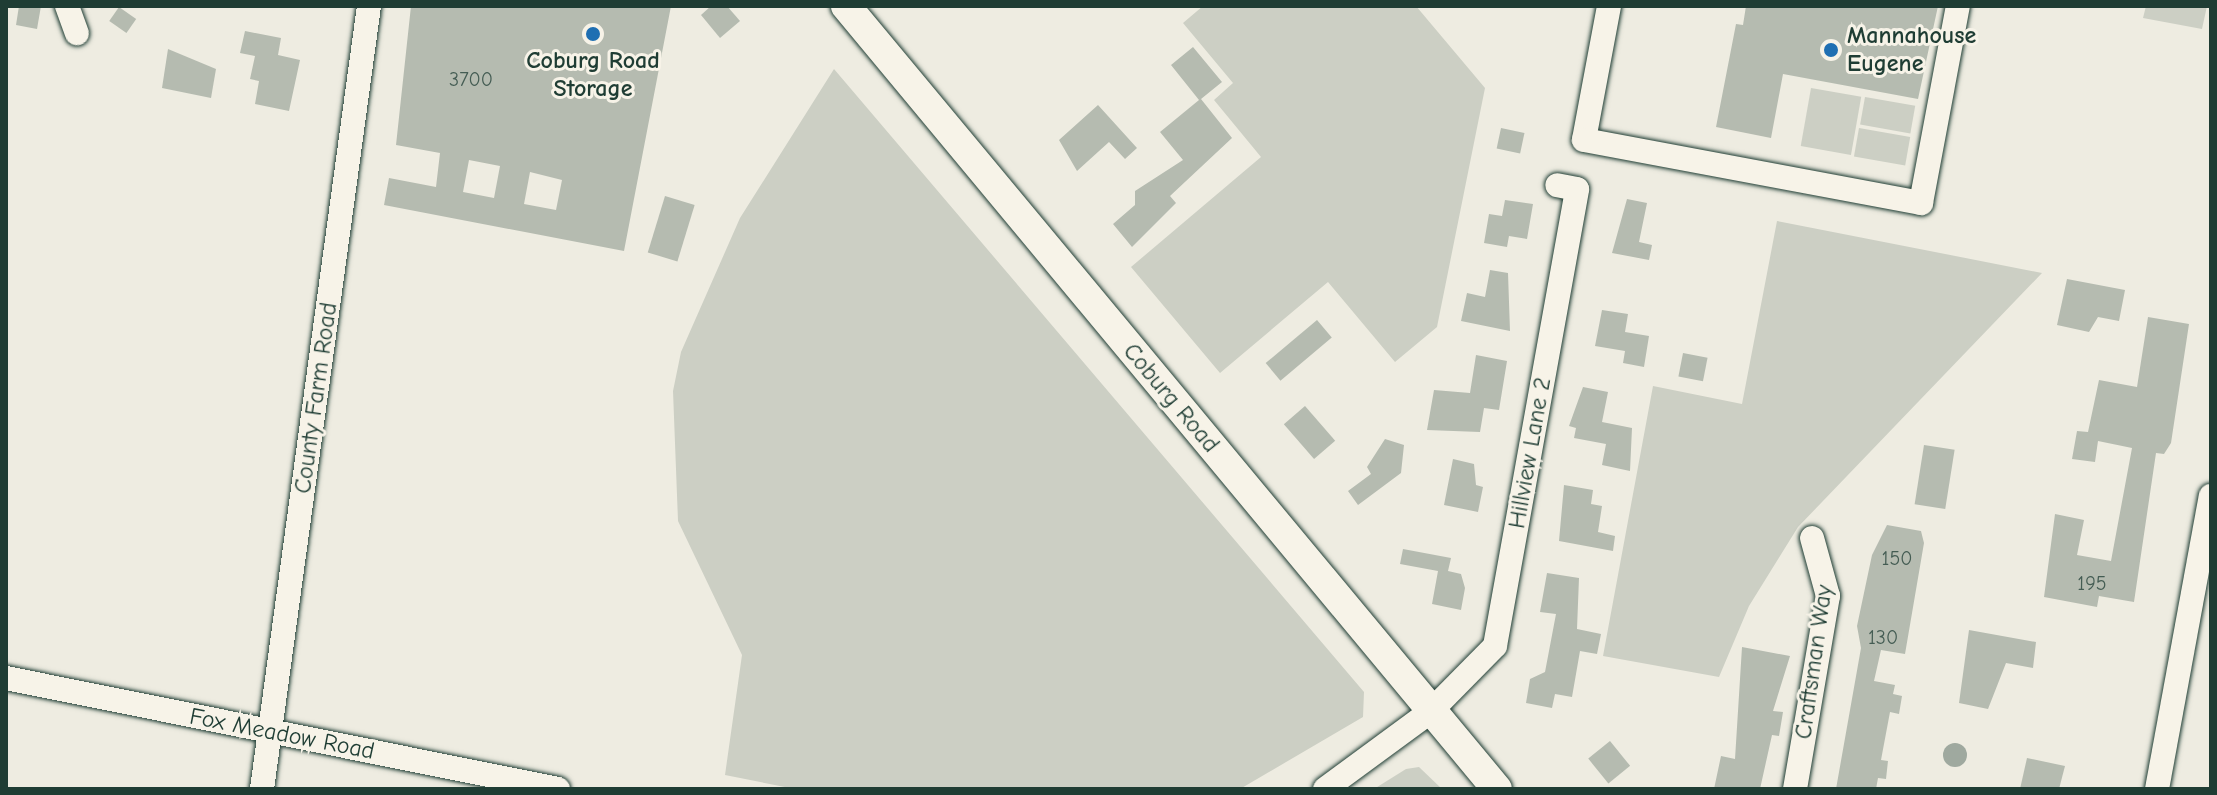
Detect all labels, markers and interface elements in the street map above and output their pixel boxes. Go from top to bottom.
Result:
place label: Mannahouse Eugene [1847,22,1976,78]
marker: Coburg Road Storage [584,25,602,43]
marker: Mannahouse Eugene [1822,41,1840,59]
place label: Coburg Road Storage [526,47,660,103]
house number: 3700 [449,67,493,91]
street label: County Farm Road [288,301,344,495]
street label: Coburg Road [1117,337,1225,459]
street label: Hillview Lane 2 [1503,375,1557,531]
house number: 150 [1882,546,1912,570]
house number: 195 [2077,571,2107,595]
street label: Craftsman Way [1789,583,1839,741]
house number: 130 [1868,625,1898,649]
street label: Fox Meadow Road [187,702,377,766]

